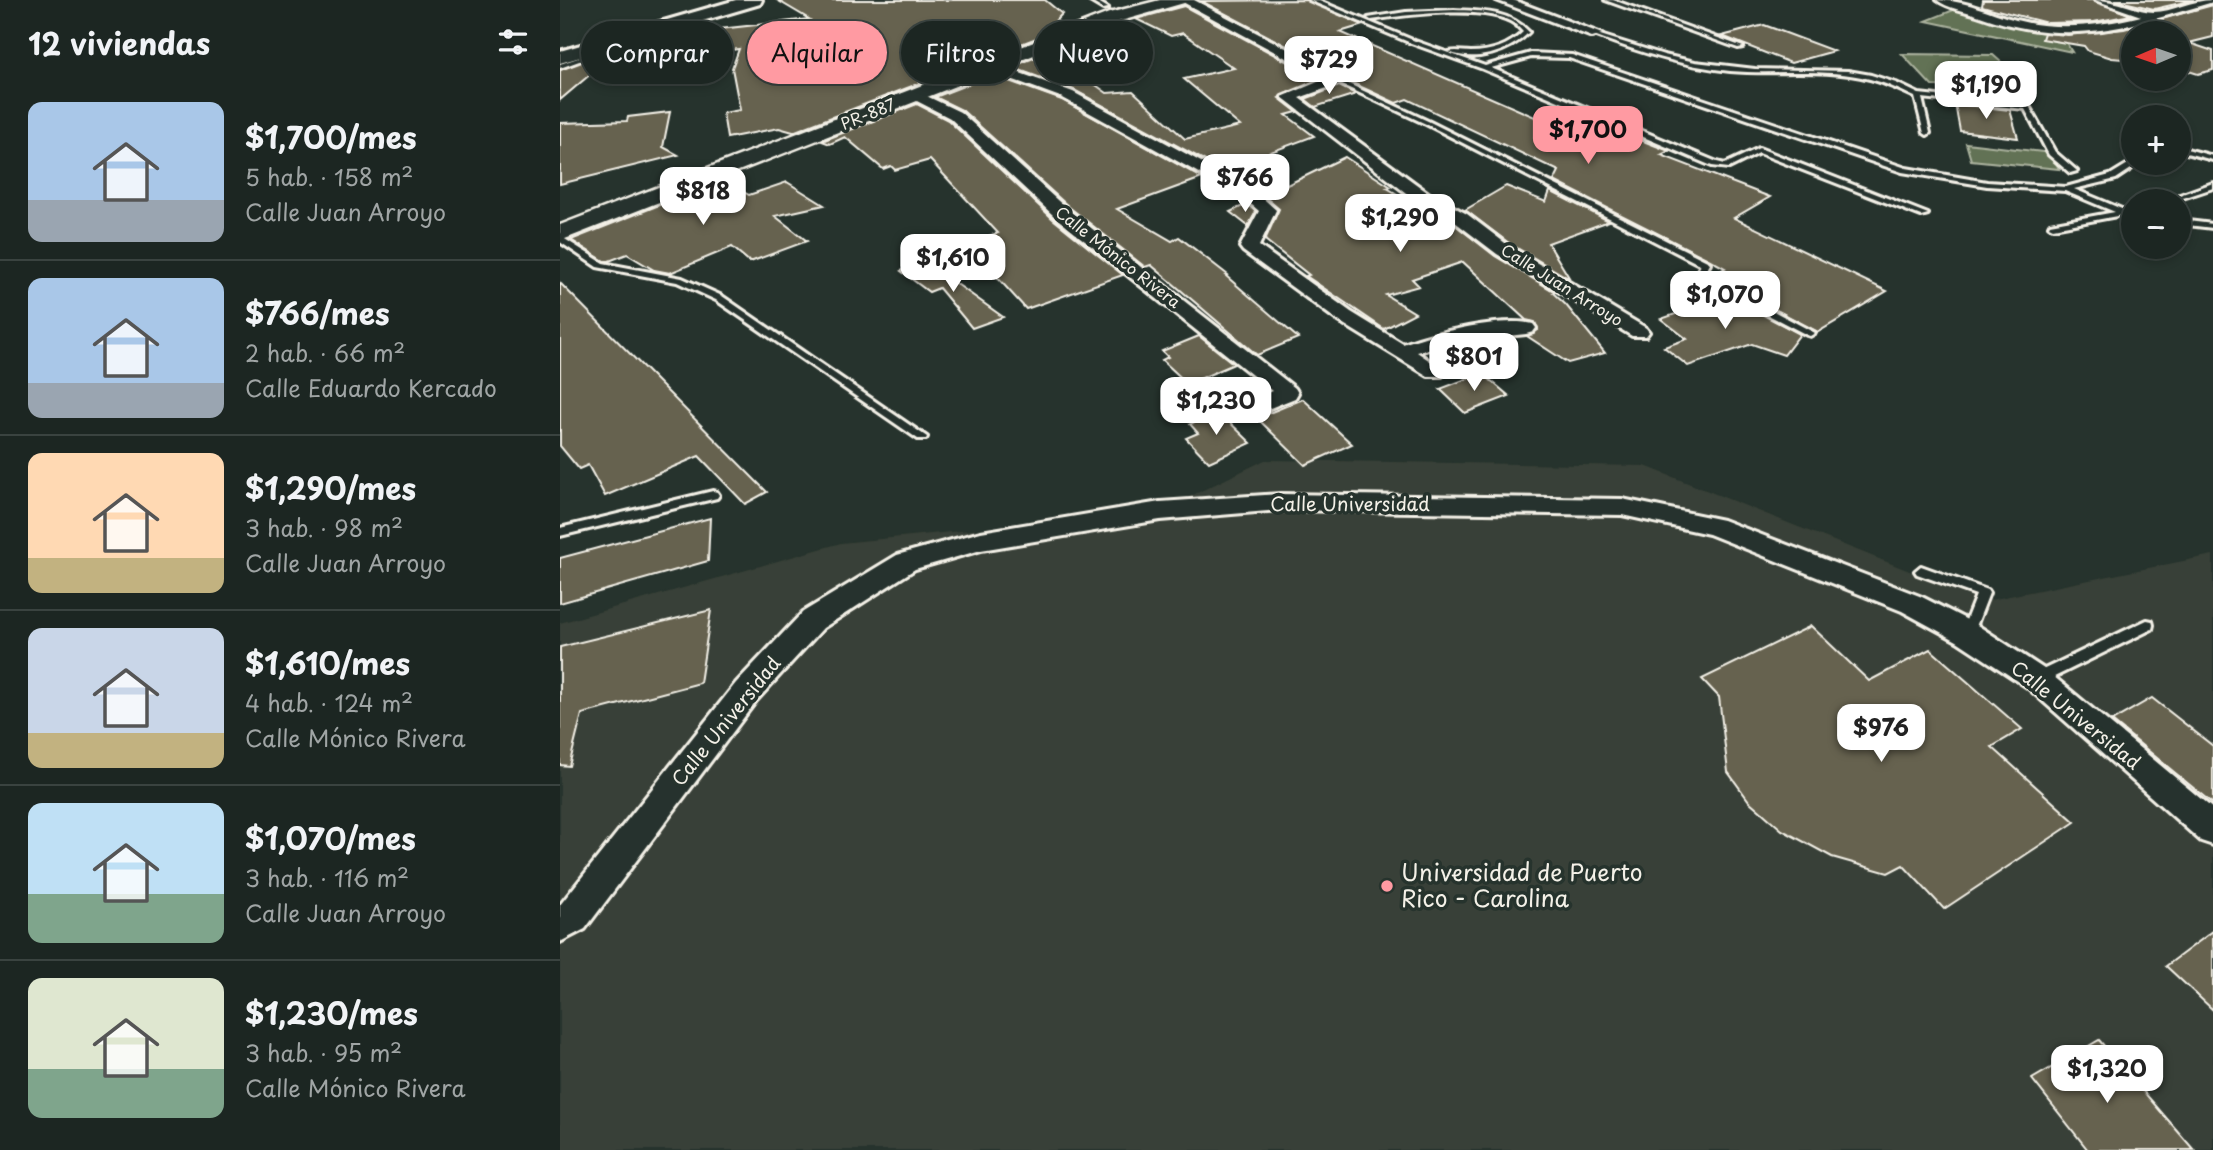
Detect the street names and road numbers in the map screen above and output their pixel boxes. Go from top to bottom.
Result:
street label: PR-887 [837,91,899,135]
street label: Calle Mónico Rivera [1051,200,1187,313]
street label: Calle Juan Arroyo [1497,237,1628,331]
street label: Calle Universidad [1270,489,1430,517]
street label: Calle Universidad [664,649,787,791]
street label: Calle Universidad [2006,653,2148,776]

